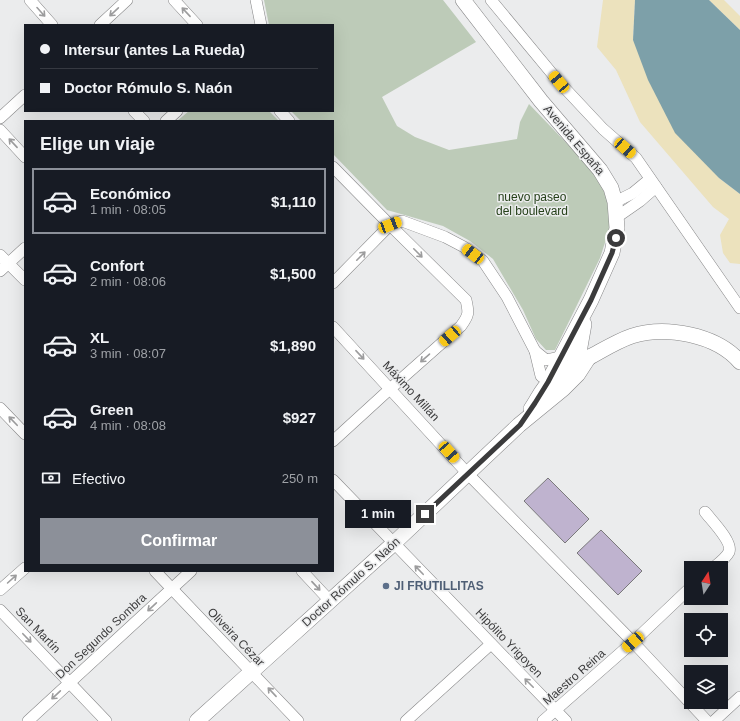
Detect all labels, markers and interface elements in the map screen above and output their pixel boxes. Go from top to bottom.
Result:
one-way arrow [36,7,45,17]
one-way arrow [181,7,190,18]
one-way arrow [109,8,119,17]
text: Intersur (antes La Rueda) [64,41,245,58]
car [547,69,571,95]
text: Doctor Rómulo S. Naón [64,79,232,96]
street label: Avenida España [541,102,608,178]
text: Elige un viaje [40,134,155,154]
car [612,136,638,160]
one-way arrow [8,138,17,149]
icon: car [42,183,78,219]
text: Económico [90,185,171,202]
park label: nuevo paseo del boulevard [496,190,568,218]
text: $1,110 [271,193,316,210]
text: 1 min · 08:05 [90,202,166,217]
car [377,215,403,235]
route start [607,229,625,247]
car [460,242,486,266]
one-way arrow [413,248,423,258]
one-way arrow [356,251,366,261]
icon: car [42,255,78,291]
text: Confort [90,257,144,274]
text: $1,500 [270,265,316,282]
text: 2 min · 08:06 [90,274,166,289]
car [437,324,463,348]
icon: car [42,327,78,363]
text: XL [90,329,109,346]
text: $1,890 [270,337,316,354]
text: 3 min · 08:07 [90,346,166,361]
one-way arrow [355,350,365,360]
one-way arrow [419,353,430,362]
street label: Máximo Millán [380,358,442,424]
icon: car [42,399,78,435]
text: Green [90,401,133,418]
text: $927 [283,409,316,426]
one-way arrow [8,416,17,426]
text: 4 min · 08:08 [90,418,166,433]
car [437,439,461,465]
icon: cash [40,467,62,489]
text: Efectivo [72,470,125,487]
text: 250 m [282,471,318,486]
callout: 1 min [345,500,411,528]
route end [416,505,434,523]
text: 1 min [361,506,395,521]
button: Confirmar [40,518,318,564]
street label: Doctor Rómulo S. Naón [299,534,403,630]
north arrow [684,561,728,605]
map controls [684,561,728,709]
one-way arrow [414,565,424,575]
one-way arrow [7,575,17,584]
place label: JI FRUTILLITAS [394,579,484,593]
one-way arrow [311,581,321,591]
marker: JI FRUTILLITAS [381,581,391,591]
street label: Don Segundo Sombra [53,590,149,682]
one-way arrow [147,602,157,612]
street label: San Martín [13,604,63,656]
street label: Oliveira Cézar [205,605,267,669]
street label: Hipólito Yrigoyen [473,606,545,680]
button: locate [684,613,728,657]
car [620,630,646,654]
one-way arrow [22,633,32,643]
street label: Maestro Reina [540,646,608,708]
button: layers [684,665,728,709]
one-way arrow [525,678,534,688]
one-way arrow [267,687,276,698]
one-way arrow [52,690,62,699]

